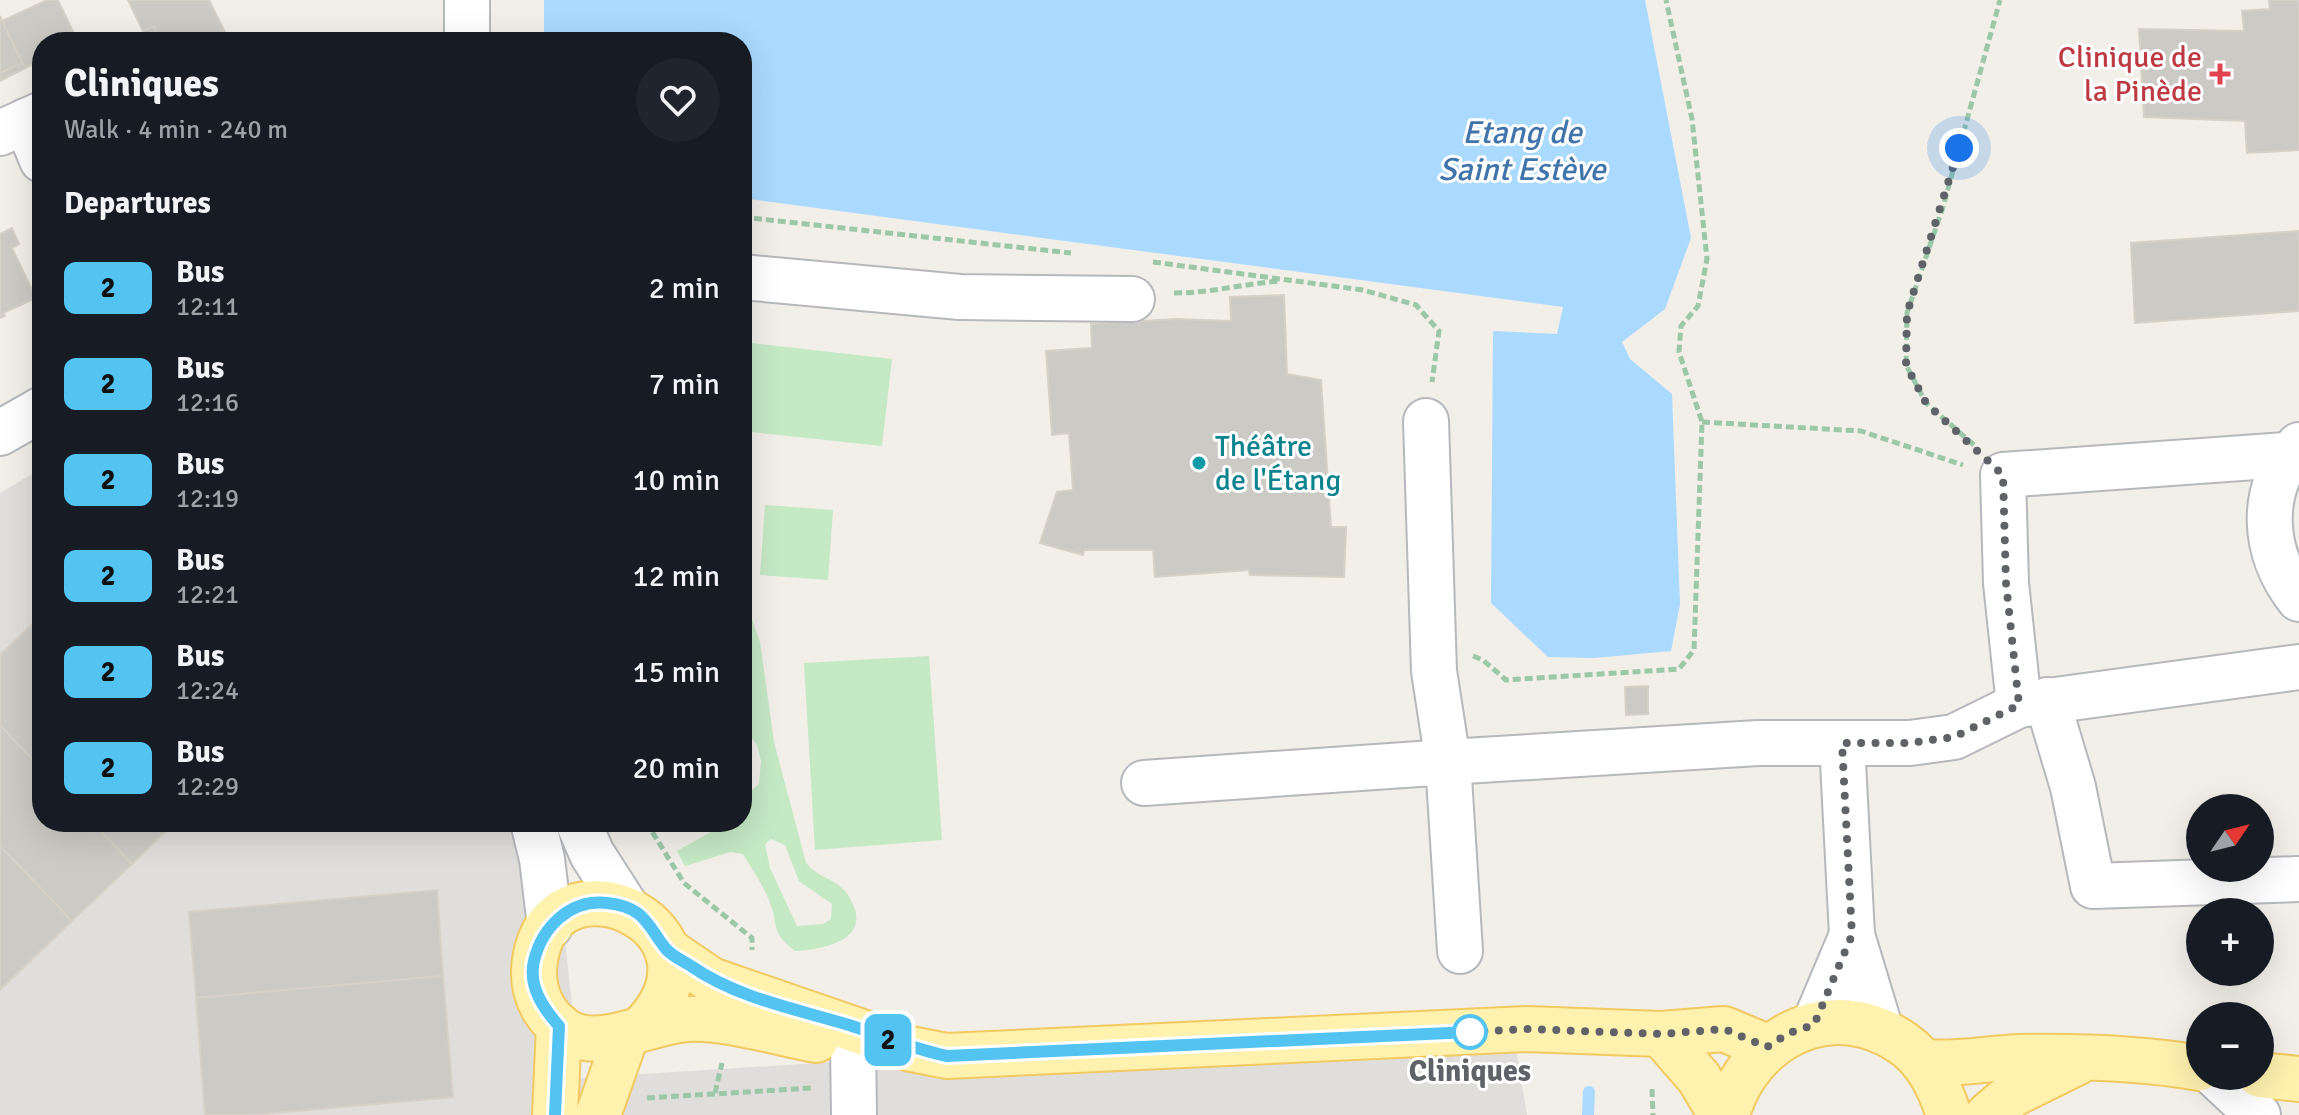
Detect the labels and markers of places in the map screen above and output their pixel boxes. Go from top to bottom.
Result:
place label: Clinique de la Pinède [2058,39,2202,110]
marker: Clinique de la Pinède [2209,63,2231,85]
place label: Théâtre de l'Étang [1215,428,1341,499]
marker: Théâtre de l'Étang [1190,454,1208,472]
marker: Cliniques [1453,1015,1487,1049]
place label: Cliniques [1409,1053,1531,1090]

